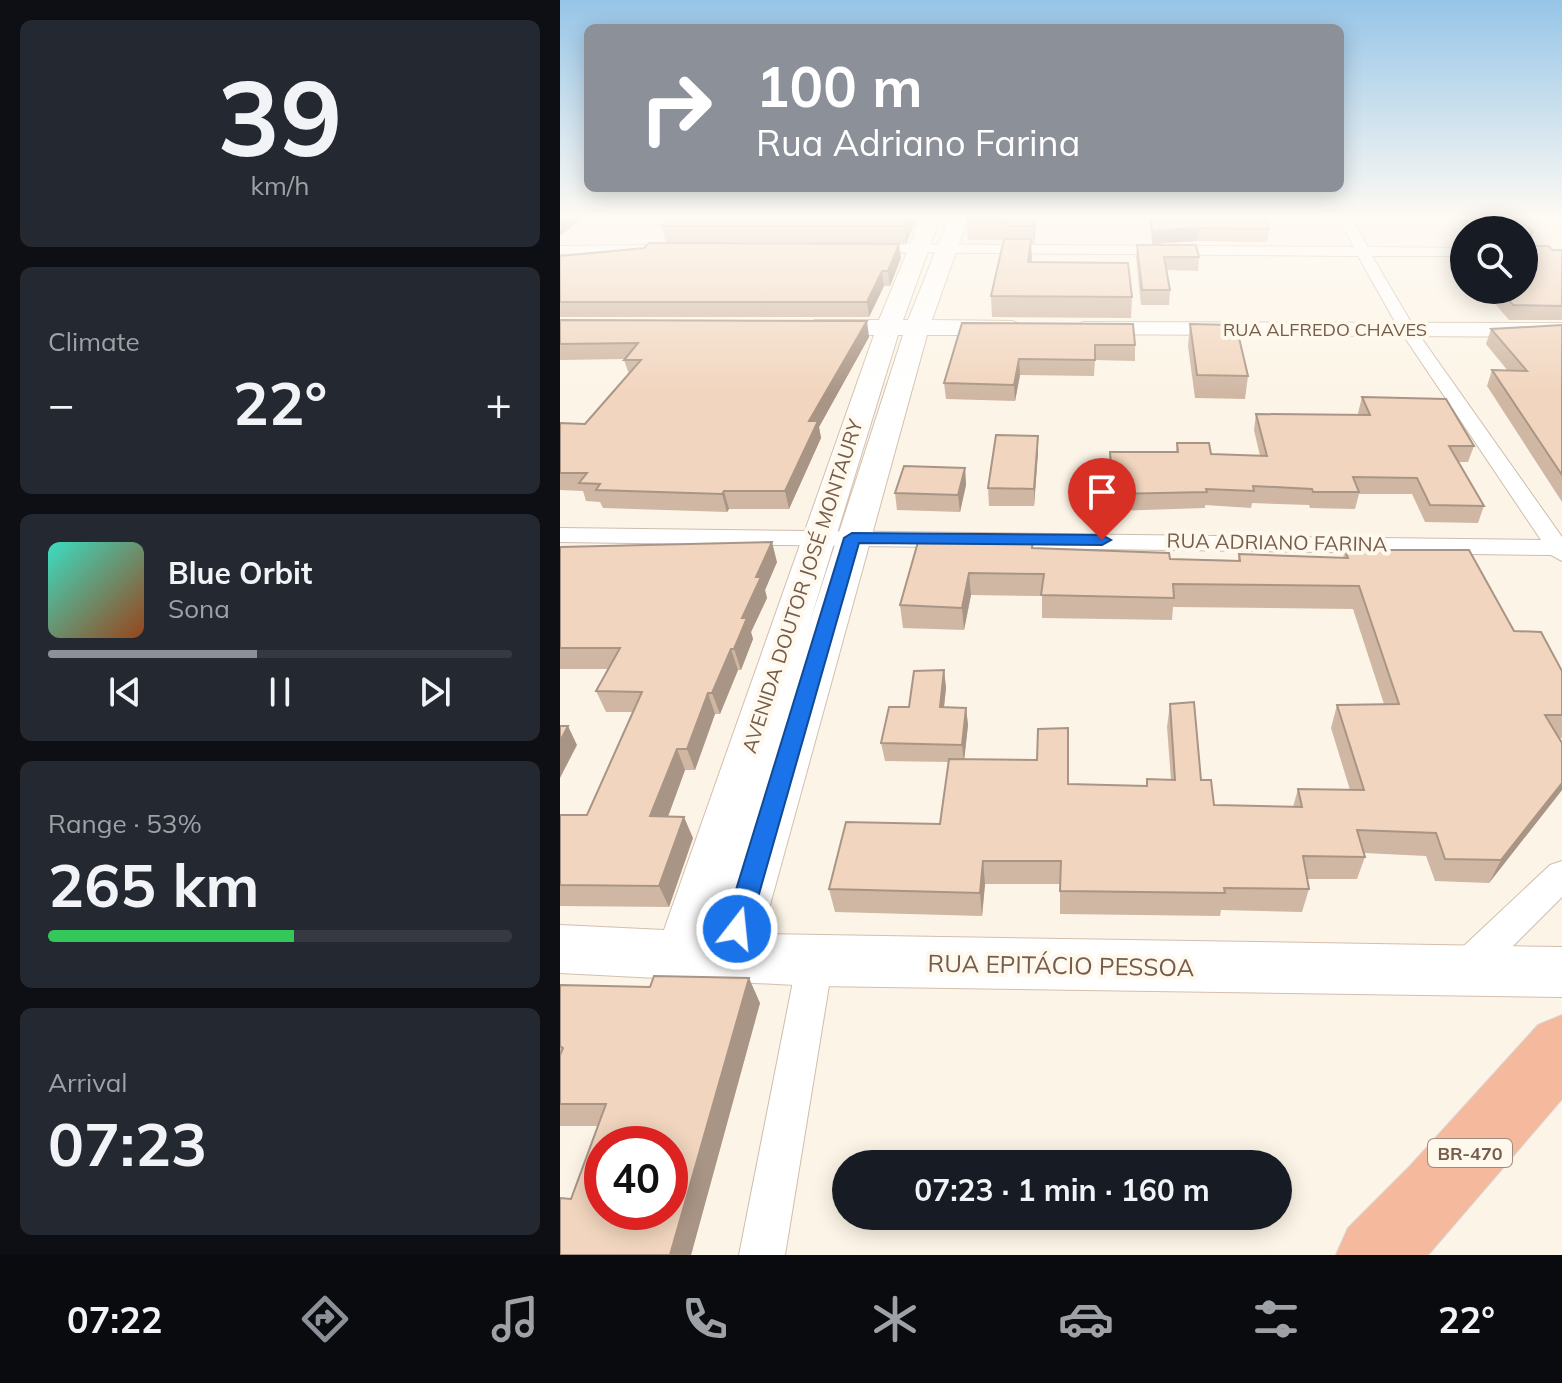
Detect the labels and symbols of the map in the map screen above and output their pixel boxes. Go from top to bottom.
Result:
street label: RUA ALFREDO CHAVES [1223,318,1427,341]
street label: AVENIDA DOUTOR JOSÉ MONTAURY [736,415,868,756]
pin [1068,458,1136,540]
street label: RUA ADRIANO FARINA [1166,528,1388,556]
position arrow [695,887,779,971]
street label: RUA EPITÁCIO PESSOA [927,948,1195,982]
speed limit sign: 40 [584,1126,688,1230]
road number: BR-470 [1428,1139,1512,1167]

